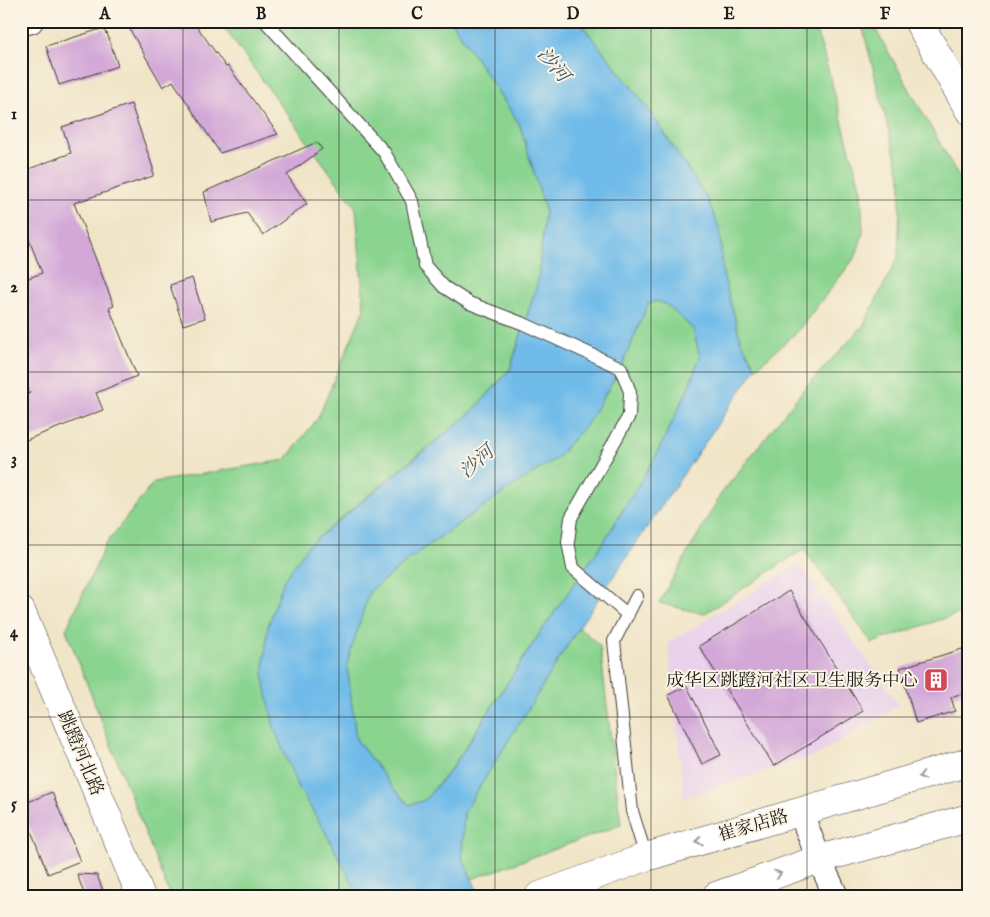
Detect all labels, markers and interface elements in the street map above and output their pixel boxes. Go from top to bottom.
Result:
text: A [99,5,112,25]
text: B [256,5,267,25]
text: C [411,5,423,25]
text: D [567,5,580,25]
text: E [723,5,735,25]
text: F [880,5,891,25]
water label: 沙河 [531,43,576,90]
text: 1 [11,105,17,125]
text: 2 [10,278,18,298]
water label: 沙河 [455,439,502,484]
text: 3 [11,450,17,470]
text: 4 [10,623,19,643]
building icon: 成华区跳蹬河社区卫生服务中心 [923,667,949,693]
place label: 成华区跳蹬河社区卫生服务中心 [666,670,918,693]
street label: 跳蹬河北路 [51,708,108,800]
one-way arrow [918,770,927,780]
text: 5 [11,795,17,815]
street label: 崔家店路 [716,805,791,847]
one-way arrow [695,836,703,846]
one-way arrow [773,870,782,880]

